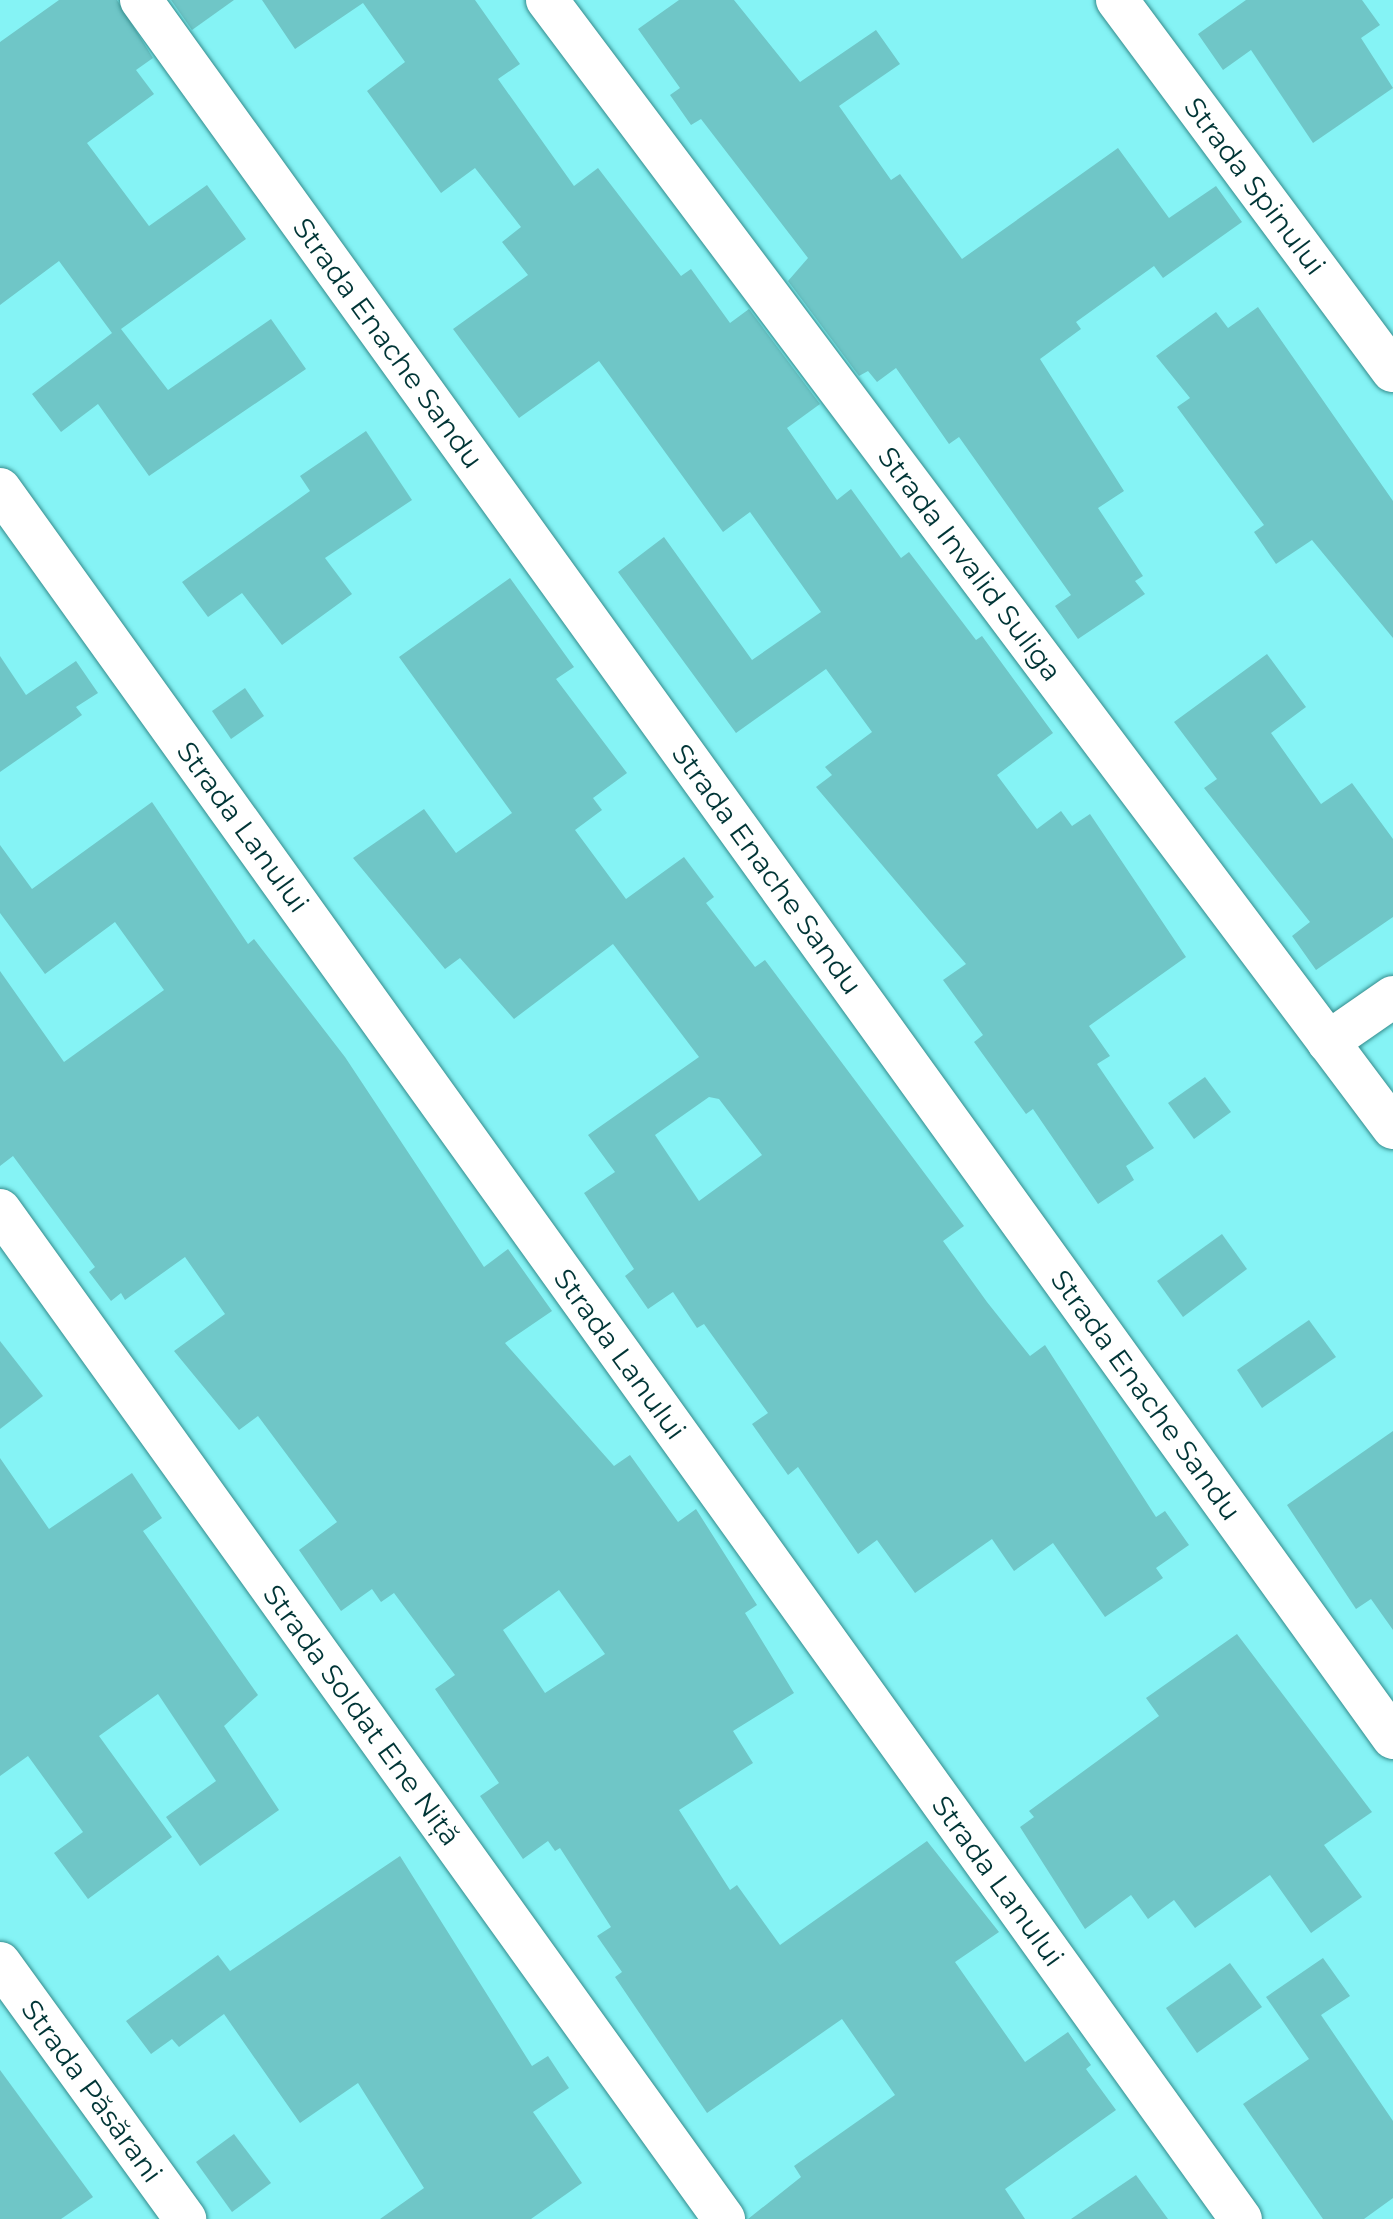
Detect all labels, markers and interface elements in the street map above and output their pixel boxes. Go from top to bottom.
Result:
street label: Strada Spinului [1177,91,1333,281]
street label: Strada Enache Sandu [286,211,490,475]
street label: Strada Invalid Suliga [871,440,1069,688]
street label: Strada Lanului [170,735,316,919]
street label: Strada Enache Sandu [665,737,869,1001]
street label: Strada Lanului [547,1262,693,1446]
street label: Strada Enache Sandu [1044,1263,1248,1527]
street label: Strada Soldat Ene Niță [256,1578,468,1852]
street label: Strada Lanului [925,1789,1071,1973]
street label: Strada Păsărani [14,1993,170,2189]

